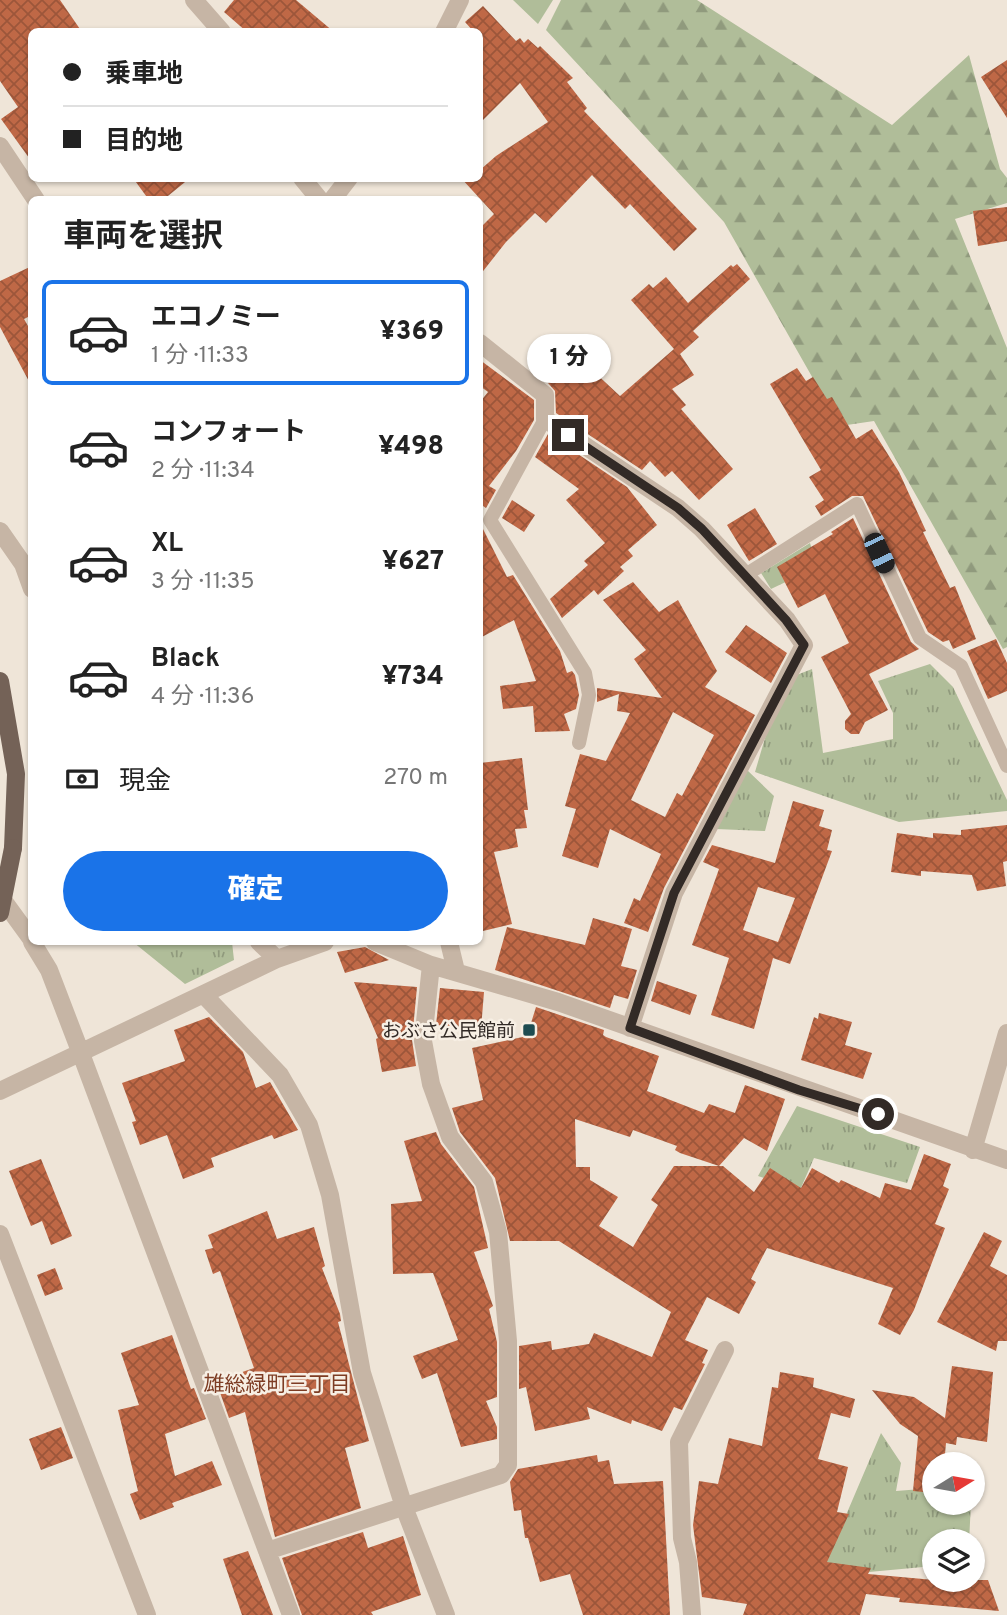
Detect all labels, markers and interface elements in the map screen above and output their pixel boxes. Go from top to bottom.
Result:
text: 乗車地 [105,59,183,92]
text: 目的地 [105,126,183,159]
text: 車両を選択 [63,218,223,258]
icon: car [67,301,130,364]
text: エコノミー [151,302,281,335]
text: ¥369 [380,316,444,349]
callout: 1 分 [526,334,610,382]
text: 1 分 · 11:33 [151,342,249,371]
text: 1 分 [550,344,588,373]
icon: car [67,416,130,479]
text: コンフォート [151,417,306,450]
route end [552,419,584,451]
text: ¥498 [378,431,444,464]
text: 2 分 · 11:34 [151,457,255,486]
text: XL [151,528,183,561]
car [861,530,898,576]
icon: car [67,531,130,594]
text: ¥627 [382,546,444,579]
text: 3 分 · 11:35 [151,568,255,597]
text: Black [151,643,220,676]
icon: car [67,646,130,709]
text: ¥734 [382,661,444,694]
text: 4 分 · 11:36 [151,683,254,712]
icon: cash [63,760,101,798]
text: 270 m [383,764,448,793]
text: 現金 [119,766,171,799]
button: 確定 [63,851,448,931]
place label: おぶさ公民館前 [382,1020,515,1044]
marker: おぶさ公民館前 [521,1022,537,1038]
route start [862,1098,894,1130]
district label: 雄総緑町三丁目 [204,1372,351,1399]
north arrow [922,1452,985,1516]
map controls [922,1452,985,1592]
button: layers [922,1529,985,1592]

